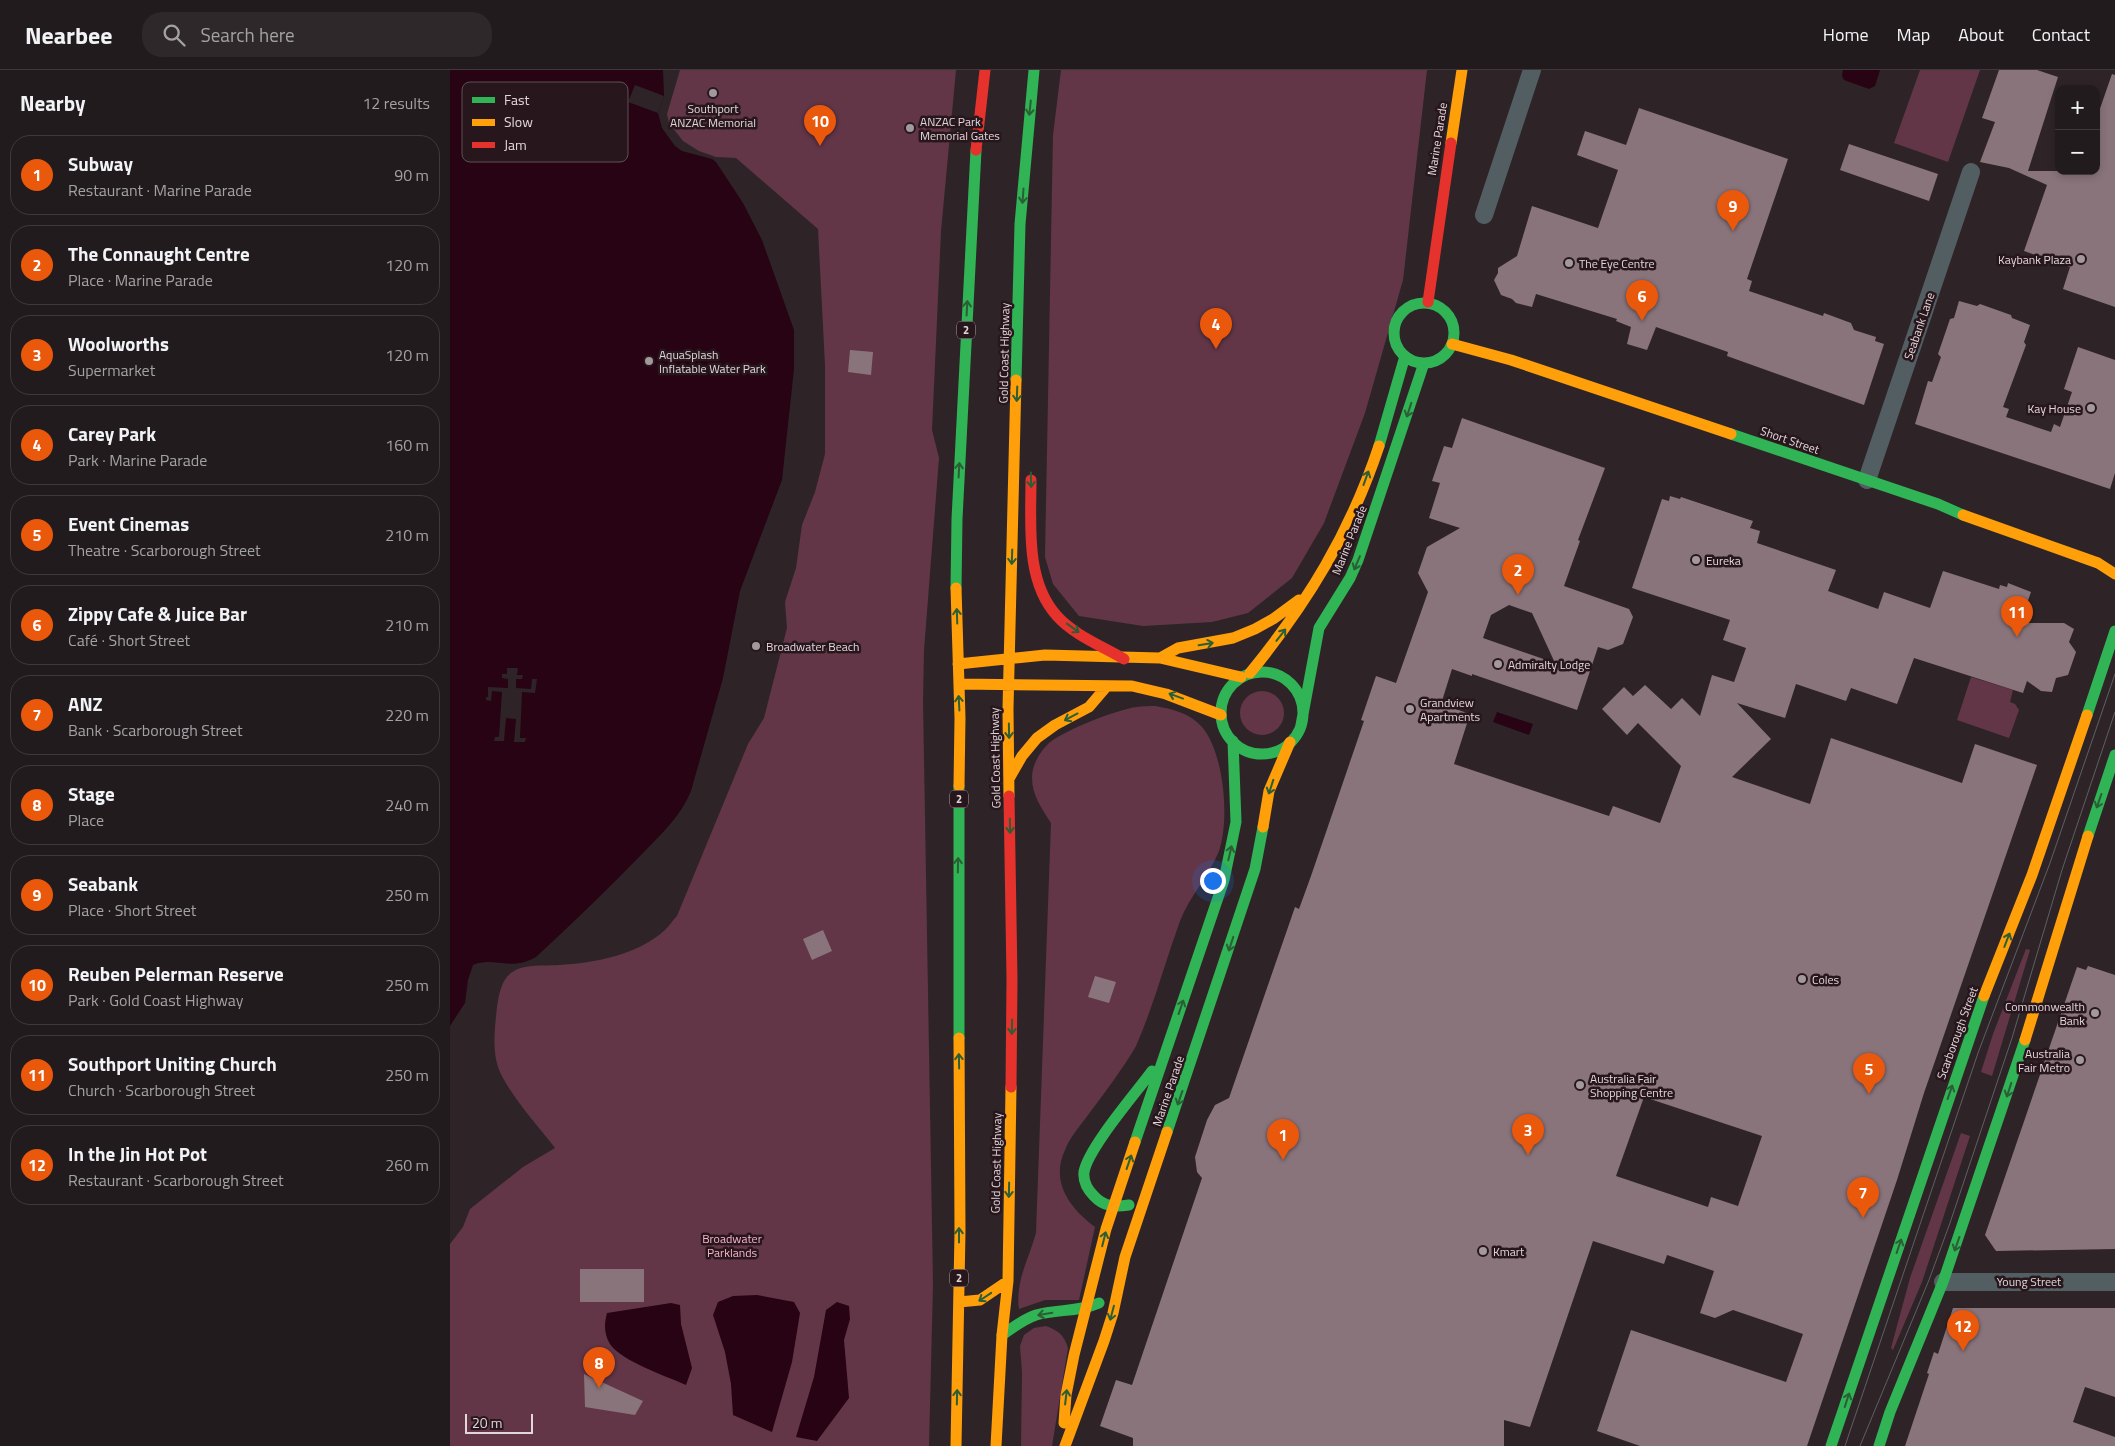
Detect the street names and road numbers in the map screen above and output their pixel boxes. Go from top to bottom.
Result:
street label: Marine Parade [1422,101,1452,177]
street label: Seabank Lane [1899,290,1939,362]
street label: Gold Coast Highway [994,302,1014,404]
road number: 2 [957,322,975,338]
street label: Short Street [1758,421,1823,459]
street label: Marine Parade [1326,502,1372,578]
street label: Gold Coast Highway [985,707,1005,809]
road number: 2 [950,791,968,808]
street label: Scarborough Street [1931,983,1983,1082]
street label: Marine Parade [1147,1053,1189,1129]
street label: Gold Coast Highway [986,1112,1006,1214]
road number: 2 [950,1270,968,1286]
street label: Young Street [1997,1272,2062,1291]

